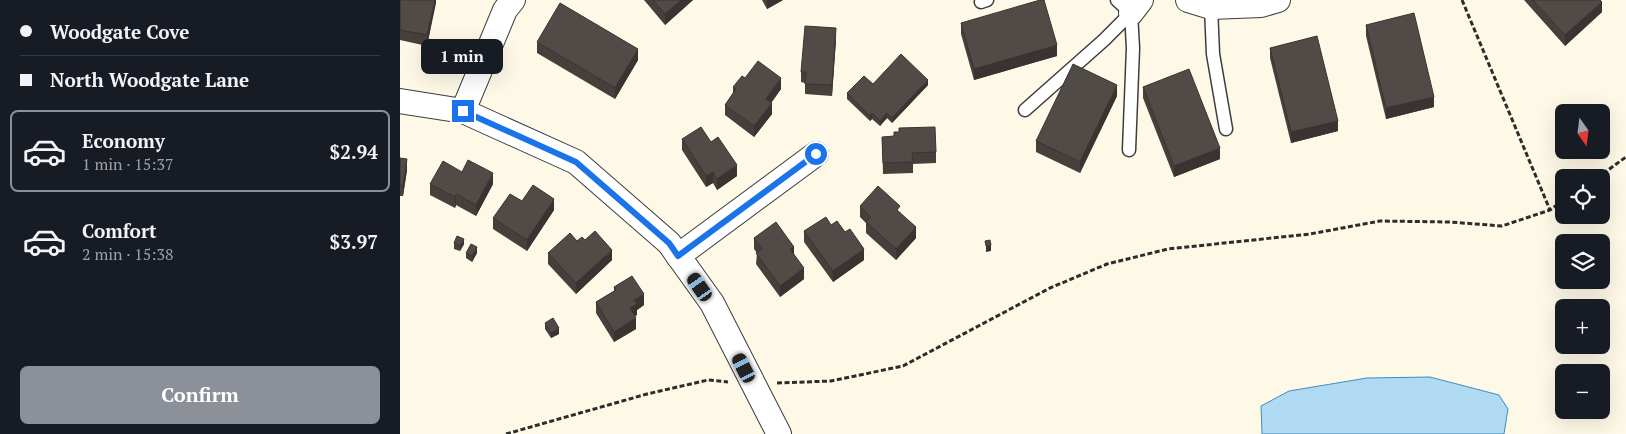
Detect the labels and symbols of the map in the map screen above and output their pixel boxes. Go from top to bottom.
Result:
callout: 1 min [422,38,504,74]
route end [452,100,474,122]
north arrow [1555,104,1610,159]
route start [805,143,827,165]
car [685,270,714,304]
car [730,351,757,385]

